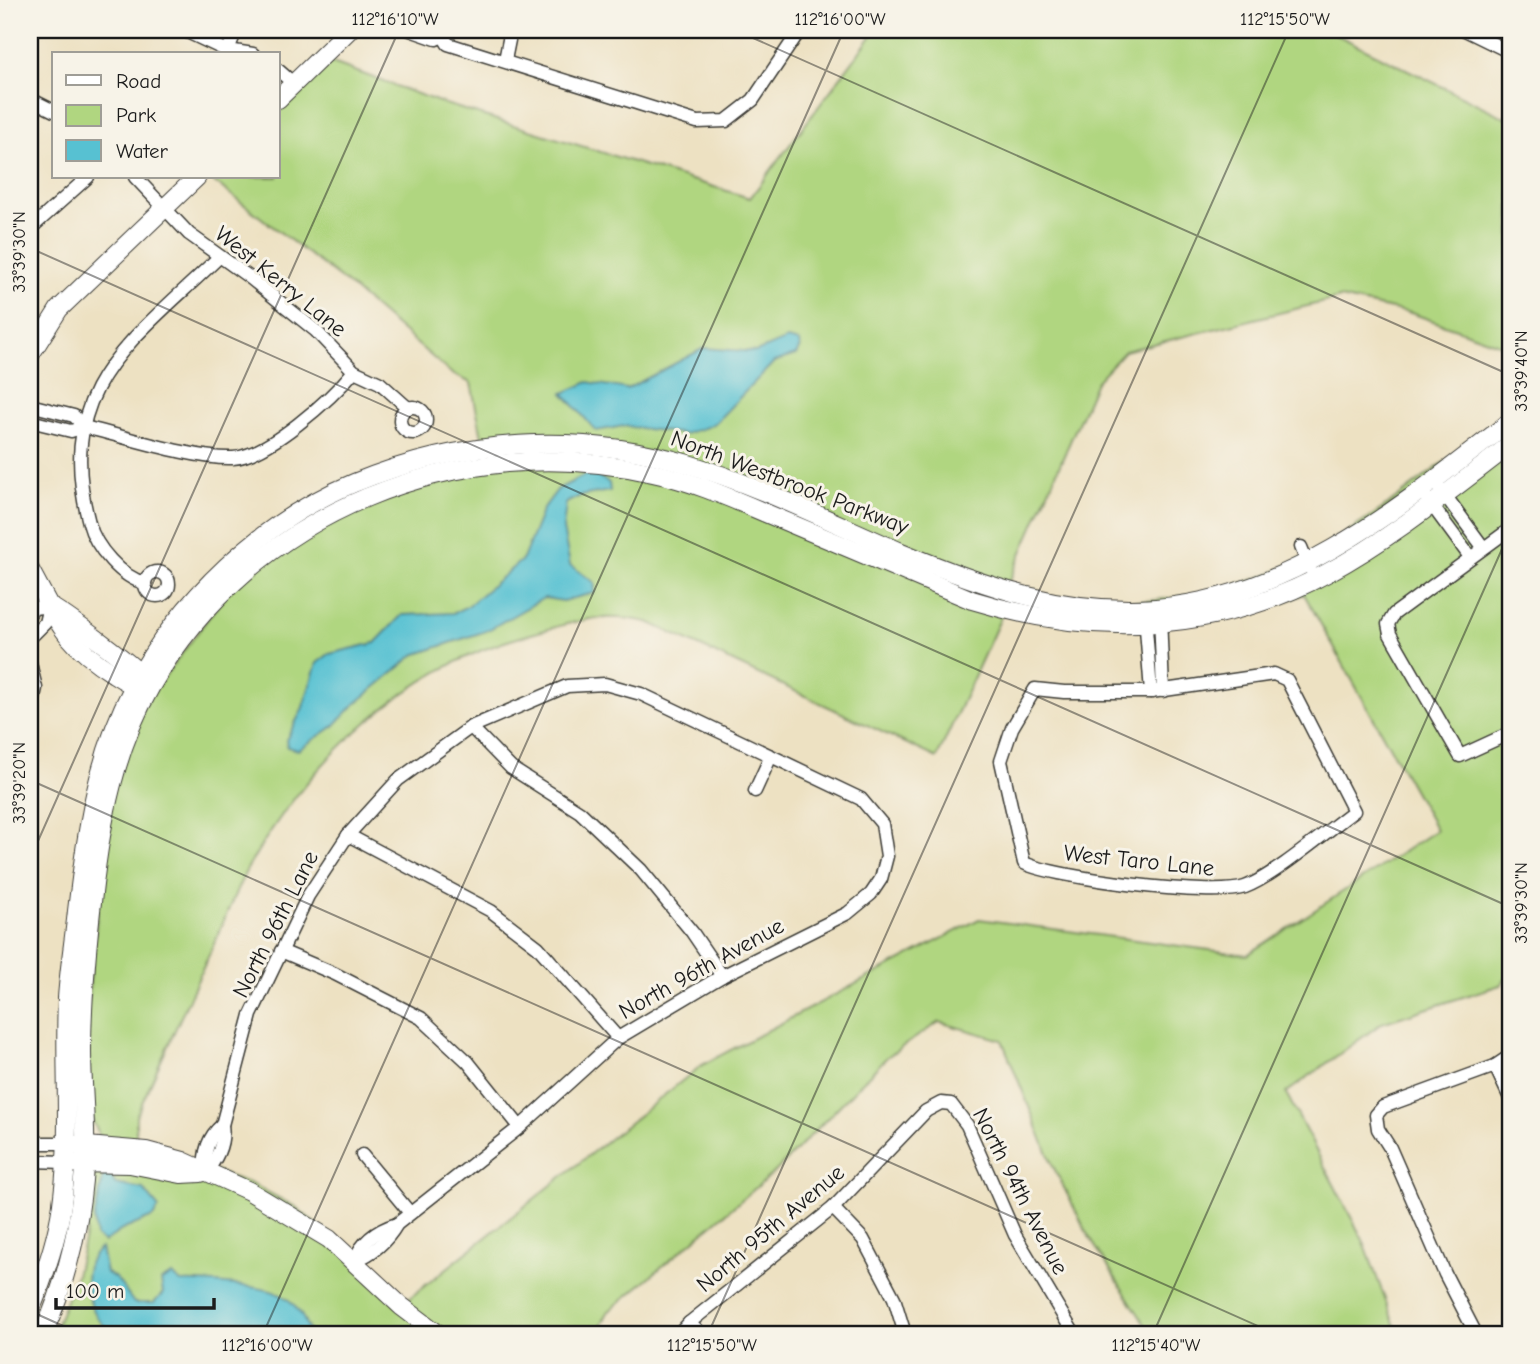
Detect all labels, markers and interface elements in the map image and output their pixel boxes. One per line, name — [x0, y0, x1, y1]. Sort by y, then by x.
text: 112°16'10"W — [351, 9, 439, 30]
text: 112°16'00"W — [794, 9, 886, 30]
text: 112°15'50"W — [1240, 9, 1330, 30]
legend — [52, 52, 280, 178]
text: Road — [116, 69, 161, 93]
text: Park — [116, 103, 156, 127]
text: Water — [116, 139, 169, 163]
text: 33°39'30"N — [9, 211, 30, 293]
street label: West Kerry Lane — [209, 220, 352, 343]
text: 33°39'40"N — [1511, 330, 1532, 412]
street label: North Westbrook Parkway — [667, 425, 913, 541]
text: 33°39'20"N — [9, 742, 30, 824]
street label: West Taro Lane — [1062, 839, 1216, 882]
street label: North 96th Lane — [227, 846, 324, 1002]
text: 33°39'30"N — [1511, 862, 1532, 944]
street label: North 96th Avenue — [614, 912, 788, 1025]
street label: North 94th Avenue — [967, 1104, 1074, 1279]
street label: North 95th Avenue — [691, 1159, 850, 1298]
scale bar — [56, 1266, 214, 1310]
text: 100 m — [66, 1279, 124, 1303]
text: 112°16'00"W — [221, 1335, 313, 1356]
text: 112°15'50"W — [667, 1335, 757, 1356]
text: 112°15'40"W — [1112, 1335, 1201, 1356]

